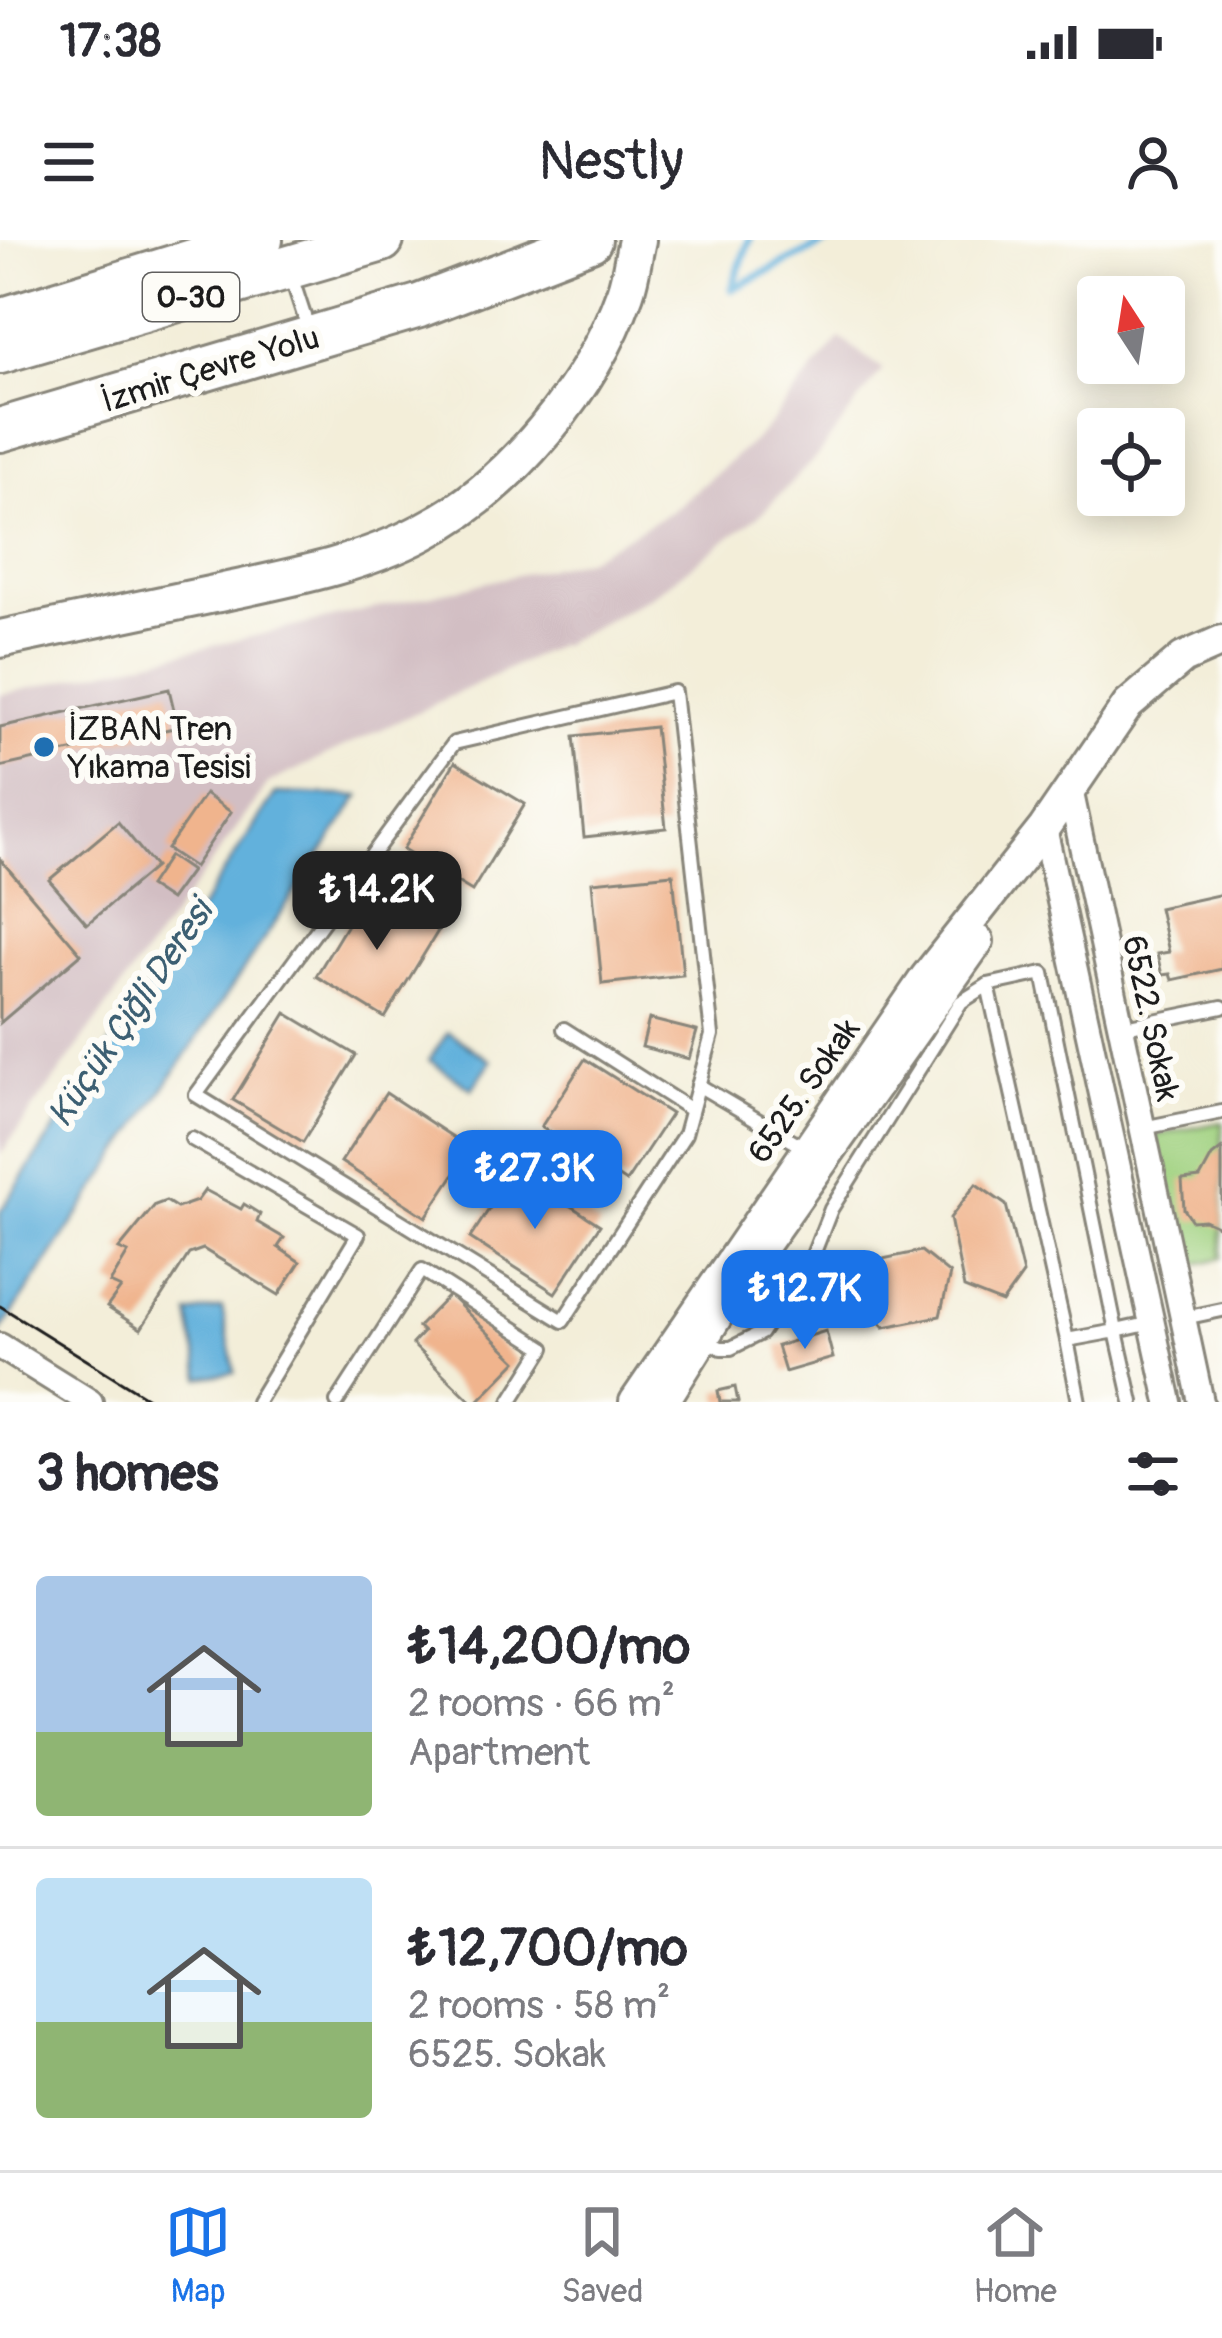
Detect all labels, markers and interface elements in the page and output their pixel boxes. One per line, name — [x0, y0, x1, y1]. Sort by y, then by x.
text: 17:38 — [60, 14, 161, 70]
text: Nestly — [539, 128, 683, 196]
icon: menu — [36, 129, 102, 195]
icon: person — [1120, 129, 1186, 195]
road number: O-30 — [143, 273, 239, 321]
north arrow — [1077, 276, 1185, 384]
map controls — [1077, 276, 1185, 516]
street label: İzmir Çevre Yolu — [97, 317, 324, 422]
button: locate — [1077, 408, 1185, 516]
place label: İZBAN Tren Yıkama Tesisi — [67, 709, 251, 788]
marker: İZBAN Tren Yıkama Tesisi — [31, 734, 57, 760]
pin: ₺14.2K — [279, 851, 475, 953]
text: ₺14.2K — [319, 865, 435, 914]
water label: Küçük Çiğli Deresi — [38, 887, 226, 1136]
street label: 6522. Sokak — [1113, 932, 1188, 1105]
street label: 6525. Sokak — [739, 1010, 869, 1171]
pin: ₺27.3K — [437, 1130, 633, 1232]
text: ₺27.3K — [475, 1144, 595, 1193]
pin: ₺12.7K — [707, 1250, 903, 1352]
text: ₺12.7K — [748, 1264, 862, 1313]
icon: filters — [1120, 1441, 1186, 1507]
text: 3 homes — [36, 1442, 219, 1506]
text: ₺14,200/mo — [408, 1615, 690, 1679]
icon: home — [132, 1624, 276, 1768]
text: 2 rooms · 66 m² — [408, 1679, 675, 1728]
text: Apartment — [408, 1728, 590, 1777]
text: ₺12,700/mo — [408, 1917, 688, 1981]
icon: home — [132, 1926, 276, 2070]
text: 2 rooms · 58 m² — [408, 1981, 670, 2030]
text: 6525. Sokak — [408, 2030, 606, 2079]
tab: Map — [165, 2199, 231, 2312]
tab: Saved — [561, 2199, 643, 2312]
tab: Home — [974, 2199, 1057, 2312]

